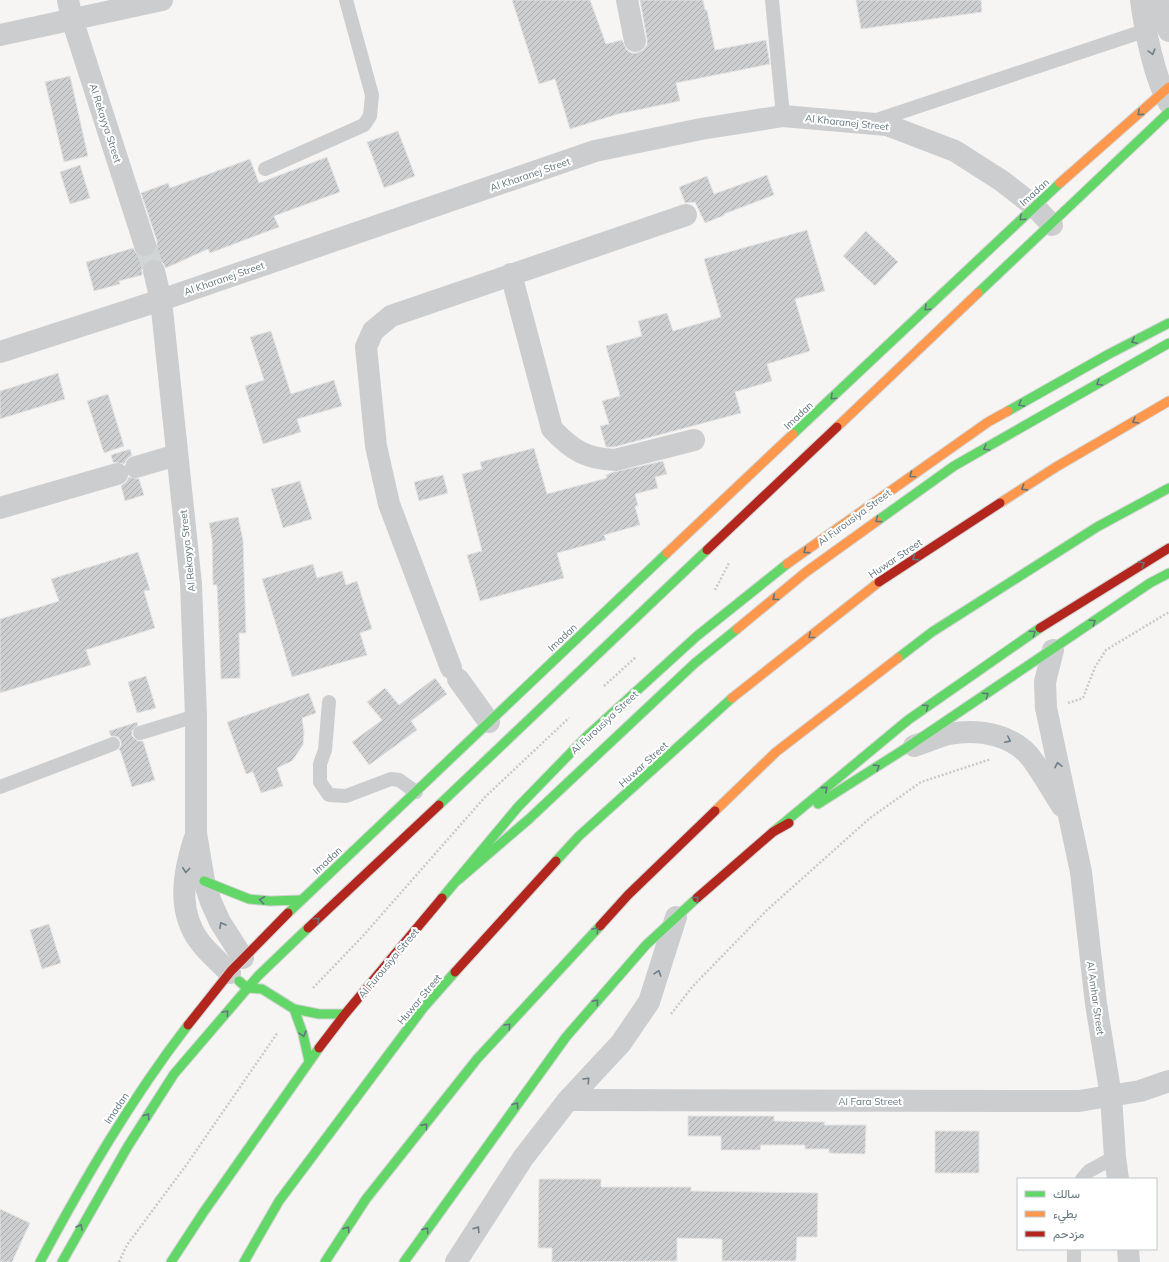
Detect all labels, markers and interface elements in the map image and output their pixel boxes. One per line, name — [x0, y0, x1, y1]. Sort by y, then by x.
one-way arrow — [1147, 48, 1156, 55]
street label: Al Rekayya Street — [87, 82, 125, 165]
one-way arrow — [1137, 109, 1145, 116]
street label: Al Kharanej Street — [804, 112, 890, 133]
street label: Al Kharanej Street — [488, 154, 572, 194]
street label: Imadan — [1017, 176, 1052, 209]
one-way arrow — [1019, 213, 1027, 221]
street label: Al Kharanej Street — [182, 258, 266, 298]
one-way arrow — [924, 303, 932, 310]
one-way arrow — [1131, 336, 1139, 344]
one-way arrow — [1096, 378, 1103, 385]
one-way arrow — [830, 392, 838, 400]
street label: Imadan — [781, 399, 816, 432]
one-way arrow — [1018, 399, 1025, 406]
one-way arrow — [1132, 416, 1139, 423]
one-way arrow — [983, 443, 990, 450]
one-way arrow — [909, 470, 916, 478]
one-way arrow — [1021, 483, 1028, 491]
street label: Al Furousiya Street — [815, 486, 894, 548]
street label: Al Rekayya Street — [177, 509, 198, 593]
one-way arrow — [876, 516, 883, 523]
street label: Huwar Street — [866, 535, 925, 581]
one-way arrow — [804, 546, 811, 553]
one-way arrow — [912, 553, 919, 560]
one-way arrow — [1138, 561, 1145, 569]
one-way arrow — [772, 594, 779, 601]
one-way arrow — [1089, 620, 1096, 627]
street label: Imadan — [545, 621, 580, 654]
one-way arrow — [808, 631, 815, 638]
one-way arrow — [1028, 631, 1035, 638]
street label: Al Furousiya Street — [568, 687, 641, 757]
one-way arrow — [981, 693, 988, 700]
one-way arrow — [921, 705, 928, 712]
one-way arrow — [1004, 736, 1011, 743]
street label: Huwar Street — [616, 738, 671, 790]
one-way arrow — [1055, 762, 1063, 768]
one-way arrow — [873, 764, 880, 771]
one-way arrow — [820, 787, 827, 794]
street label: Imadan — [310, 844, 345, 877]
one-way arrow — [182, 867, 191, 873]
one-way arrow — [259, 896, 265, 905]
one-way arrow — [691, 897, 698, 904]
one-way arrow — [312, 917, 320, 925]
one-way arrow — [220, 922, 227, 929]
street label: Al Furousiya Street — [355, 925, 422, 1001]
one-way arrow — [591, 927, 599, 935]
street label: Al Amhar Street — [1084, 960, 1107, 1036]
one-way arrow — [653, 970, 662, 977]
street label: Huwar Street — [395, 971, 445, 1027]
one-way arrow — [591, 1000, 598, 1007]
one-way arrow — [222, 1010, 229, 1018]
one-way arrow — [503, 1023, 511, 1031]
one-way arrow — [298, 1031, 307, 1038]
one-way arrow — [582, 1077, 589, 1084]
street label: Imadan — [101, 1090, 132, 1127]
street label: Al Fara Street — [838, 1095, 902, 1108]
one-way arrow — [511, 1102, 519, 1109]
one-way arrow — [143, 1113, 150, 1120]
one-way arrow — [420, 1123, 427, 1130]
legend — [1017, 1178, 1157, 1250]
text: سالك — [1053, 1186, 1080, 1201]
text: بطيء — [1053, 1206, 1077, 1224]
one-way arrow — [76, 1224, 83, 1231]
one-way arrow — [342, 1226, 349, 1233]
one-way arrow — [472, 1226, 480, 1233]
text: مزدحم — [1053, 1226, 1084, 1242]
one-way arrow — [421, 1227, 428, 1234]

